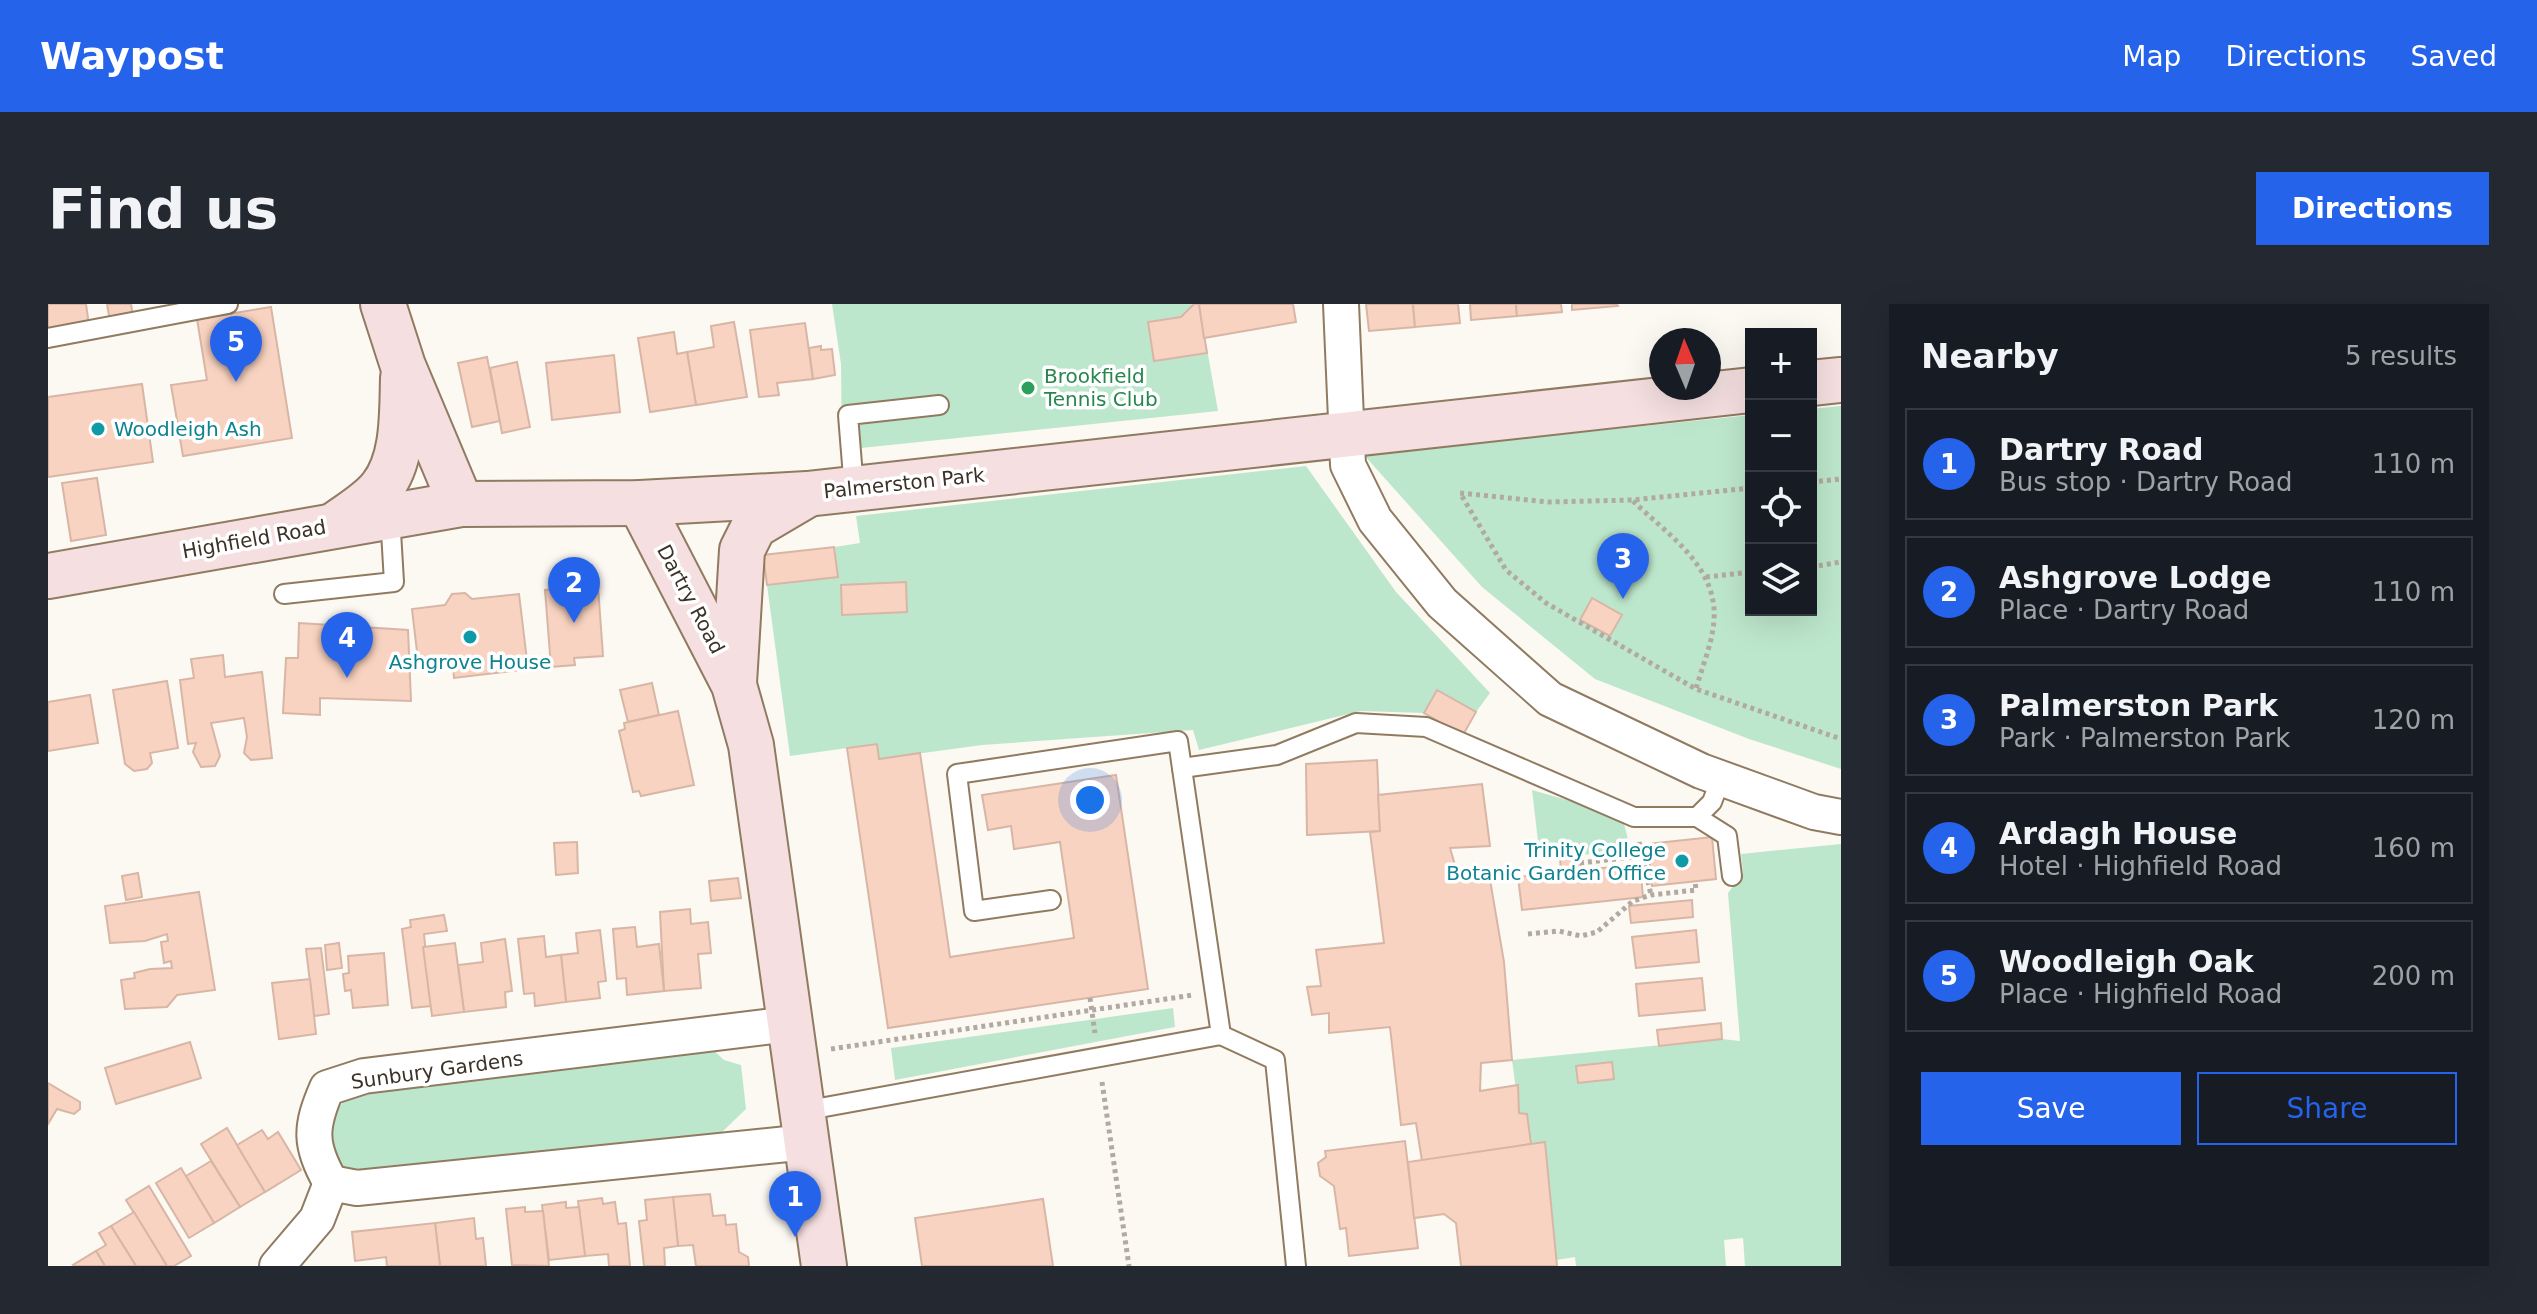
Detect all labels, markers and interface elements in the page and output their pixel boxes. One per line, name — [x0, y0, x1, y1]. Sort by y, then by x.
text: Waypost — [40, 34, 224, 78]
text: Map — [2122, 40, 2181, 73]
text: Directions — [2225, 40, 2366, 73]
text: Saved — [2410, 40, 2497, 73]
button: Directions — [2256, 172, 2489, 245]
text: Find us — [48, 176, 278, 241]
pin: 5 — [210, 316, 262, 382]
north arrow — [1649, 328, 1721, 400]
map controls — [1745, 328, 1817, 616]
button: + — [1745, 328, 1817, 400]
text: Nearby — [1921, 336, 2059, 376]
text: 5 results — [2345, 341, 2457, 371]
place label: Brookfield Tennis Club — [1043, 364, 1158, 411]
marker: Brookfield Tennis Club — [1019, 379, 1037, 397]
button: − — [1745, 400, 1817, 472]
place label: Woodleigh Ash — [114, 417, 262, 441]
marker: Woodleigh Ash — [89, 420, 107, 438]
text: Dartry Road — [1999, 432, 2204, 467]
text: 1 — [1940, 449, 1958, 479]
text: 110 m — [2372, 449, 2455, 479]
street label: Palmerston Park — [822, 463, 986, 503]
text: Bus stop · Dartry Road — [1999, 467, 2293, 497]
button: locate — [1745, 472, 1817, 544]
street label: Highfield Road — [180, 515, 328, 563]
pin: 3 — [1597, 533, 1649, 599]
street label: Dartry Road — [652, 540, 730, 658]
button: layers — [1745, 544, 1817, 616]
pin: 2 — [548, 557, 600, 623]
text: Ashgrove Lodge — [1999, 560, 2272, 595]
text: 2 — [1940, 577, 1958, 607]
text: 110 m — [2372, 577, 2455, 607]
text: Place · Dartry Road — [1999, 595, 2249, 625]
pin: 4 — [321, 612, 373, 678]
marker: Ashgrove House — [461, 628, 479, 646]
place label: Ashgrove House — [389, 650, 551, 674]
text: Palmerston Park — [1999, 688, 2278, 723]
text: 3 — [1940, 705, 1958, 735]
text: 120 m — [2372, 705, 2455, 735]
text: Park · Palmerston Park — [1999, 723, 2290, 753]
your location — [1070, 780, 1110, 820]
text: Ardagh House — [1999, 816, 2237, 851]
text: 4 — [1940, 833, 1958, 863]
text: 160 m — [2372, 833, 2455, 863]
place label: Trinity College Botanic Garden Office — [1446, 838, 1666, 885]
text: Hotel · Highfield Road — [1999, 851, 2282, 881]
marker: Trinity College Botanic Garden Office — [1673, 852, 1691, 870]
text: Woodleigh Oak — [1999, 944, 2254, 979]
text: 5 — [1940, 961, 1958, 991]
text: 200 m — [2372, 961, 2455, 991]
text: Place · Highfield Road — [1999, 979, 2282, 1009]
street label: Sunbury Gardens — [349, 1046, 525, 1094]
button: Save — [1921, 1072, 2181, 1145]
button: Share — [2197, 1072, 2457, 1145]
pin: 1 — [769, 1171, 821, 1237]

